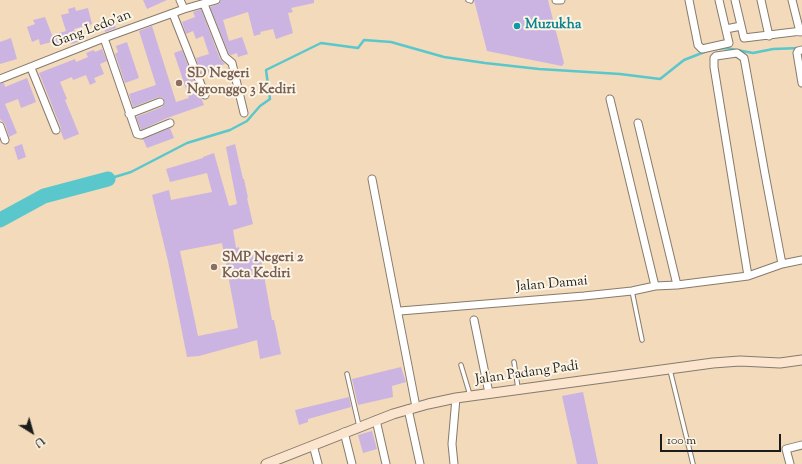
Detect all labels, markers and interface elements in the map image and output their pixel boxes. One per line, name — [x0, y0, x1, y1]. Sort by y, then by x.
street label: Gang Ledo'an — [50, 7, 134, 53]
place label: Muzukha — [525, 18, 581, 34]
marker: Muzukha — [512, 21, 522, 31]
place label: SD Negeri Ngronggo 3 Kediri — [187, 67, 296, 100]
marker: SD Negeri Ngronggo 3 Kediri — [174, 78, 184, 88]
place label: SMP Negeri 2 Kota Kediri — [222, 251, 303, 284]
marker: SMP Negeri 2 Kota Kediri — [209, 262, 219, 272]
street label: Jalan Damai — [516, 274, 588, 296]
street label: Jalan Padang Padi — [474, 358, 580, 390]
north arrow — [12, 412, 52, 452]
scale bar — [662, 426, 783, 452]
text: U — [31, 432, 48, 451]
text: 100 m — [667, 432, 696, 450]

